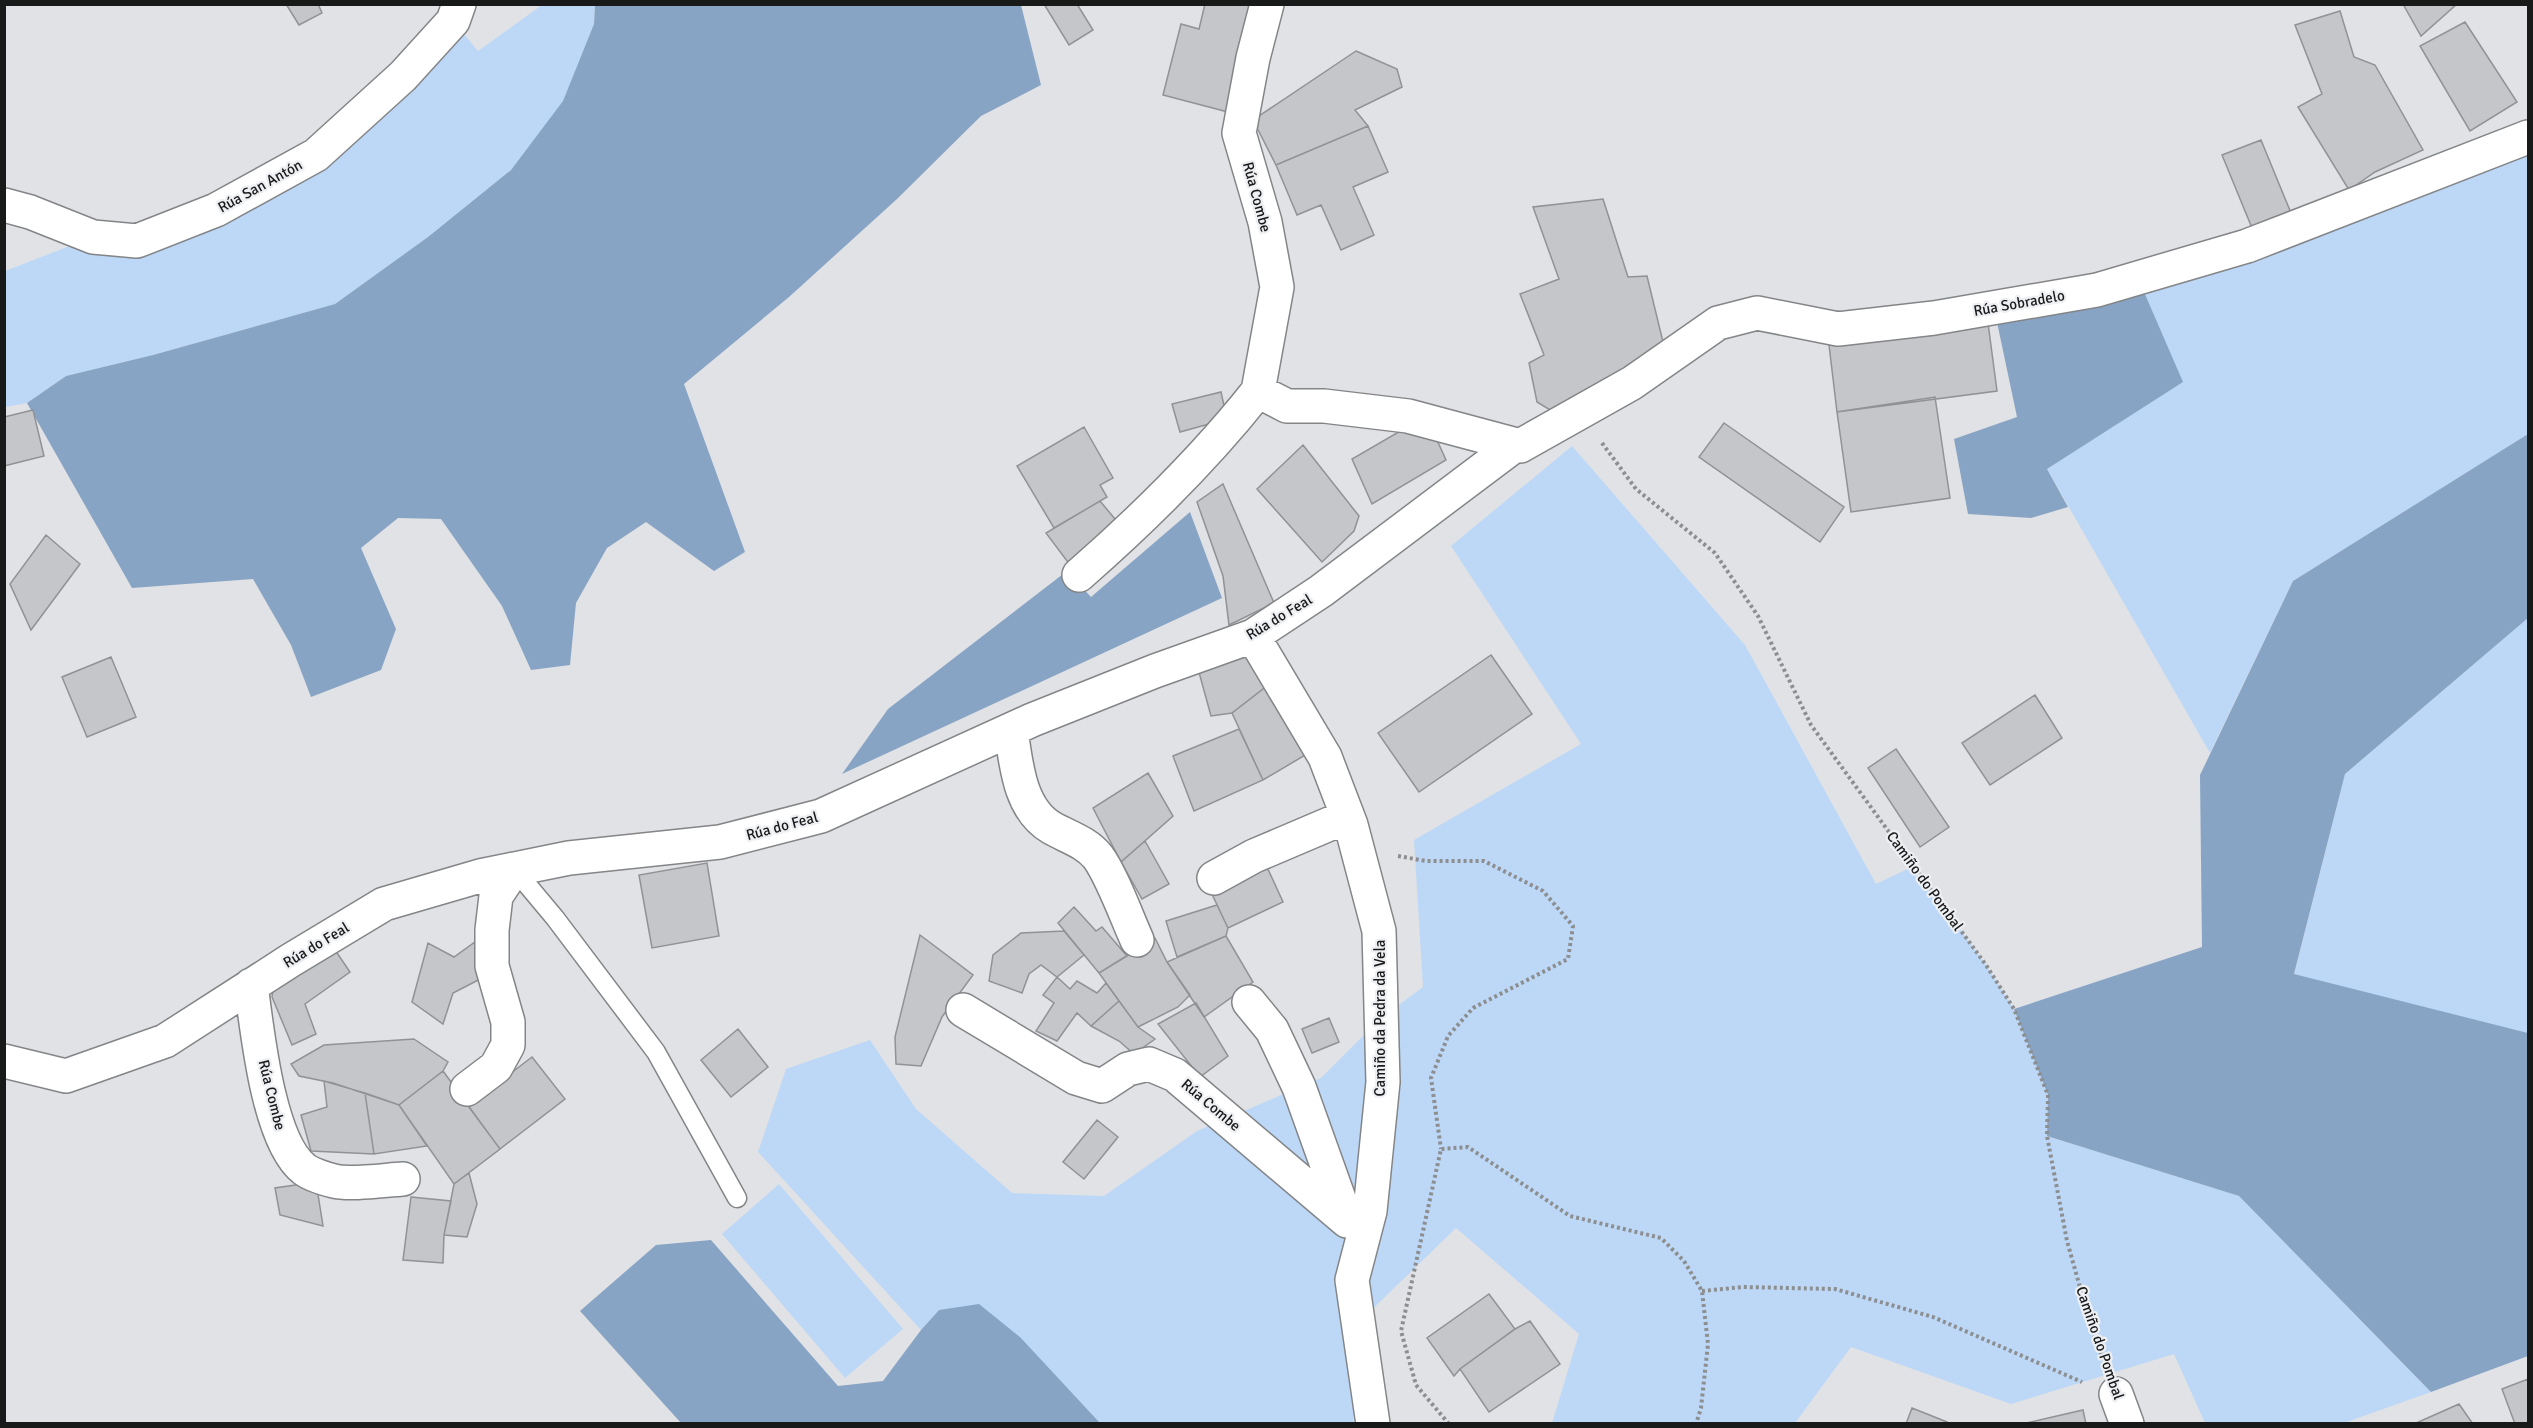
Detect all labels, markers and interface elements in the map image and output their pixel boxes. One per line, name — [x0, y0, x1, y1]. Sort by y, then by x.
street label: Rúa San Antón — [215, 155, 305, 217]
street label: Rúa Combe — [1239, 160, 1275, 234]
street label: Rúa Sobradelo — [1972, 286, 2066, 320]
street label: Rúa do Feal — [1243, 590, 1315, 644]
street label: Rúa do Feal — [744, 808, 820, 844]
street label: Camiño do Pombal — [1883, 828, 1967, 934]
street label: Rúa do Feal — [280, 918, 352, 972]
street label: Camiño da Pedra da Vela — [1371, 940, 1389, 1096]
street label: Rúa Combe — [255, 1058, 289, 1132]
street label: Rúa Combe — [1178, 1075, 1244, 1135]
street label: Camiño do Pombal — [2072, 1284, 2128, 1402]

